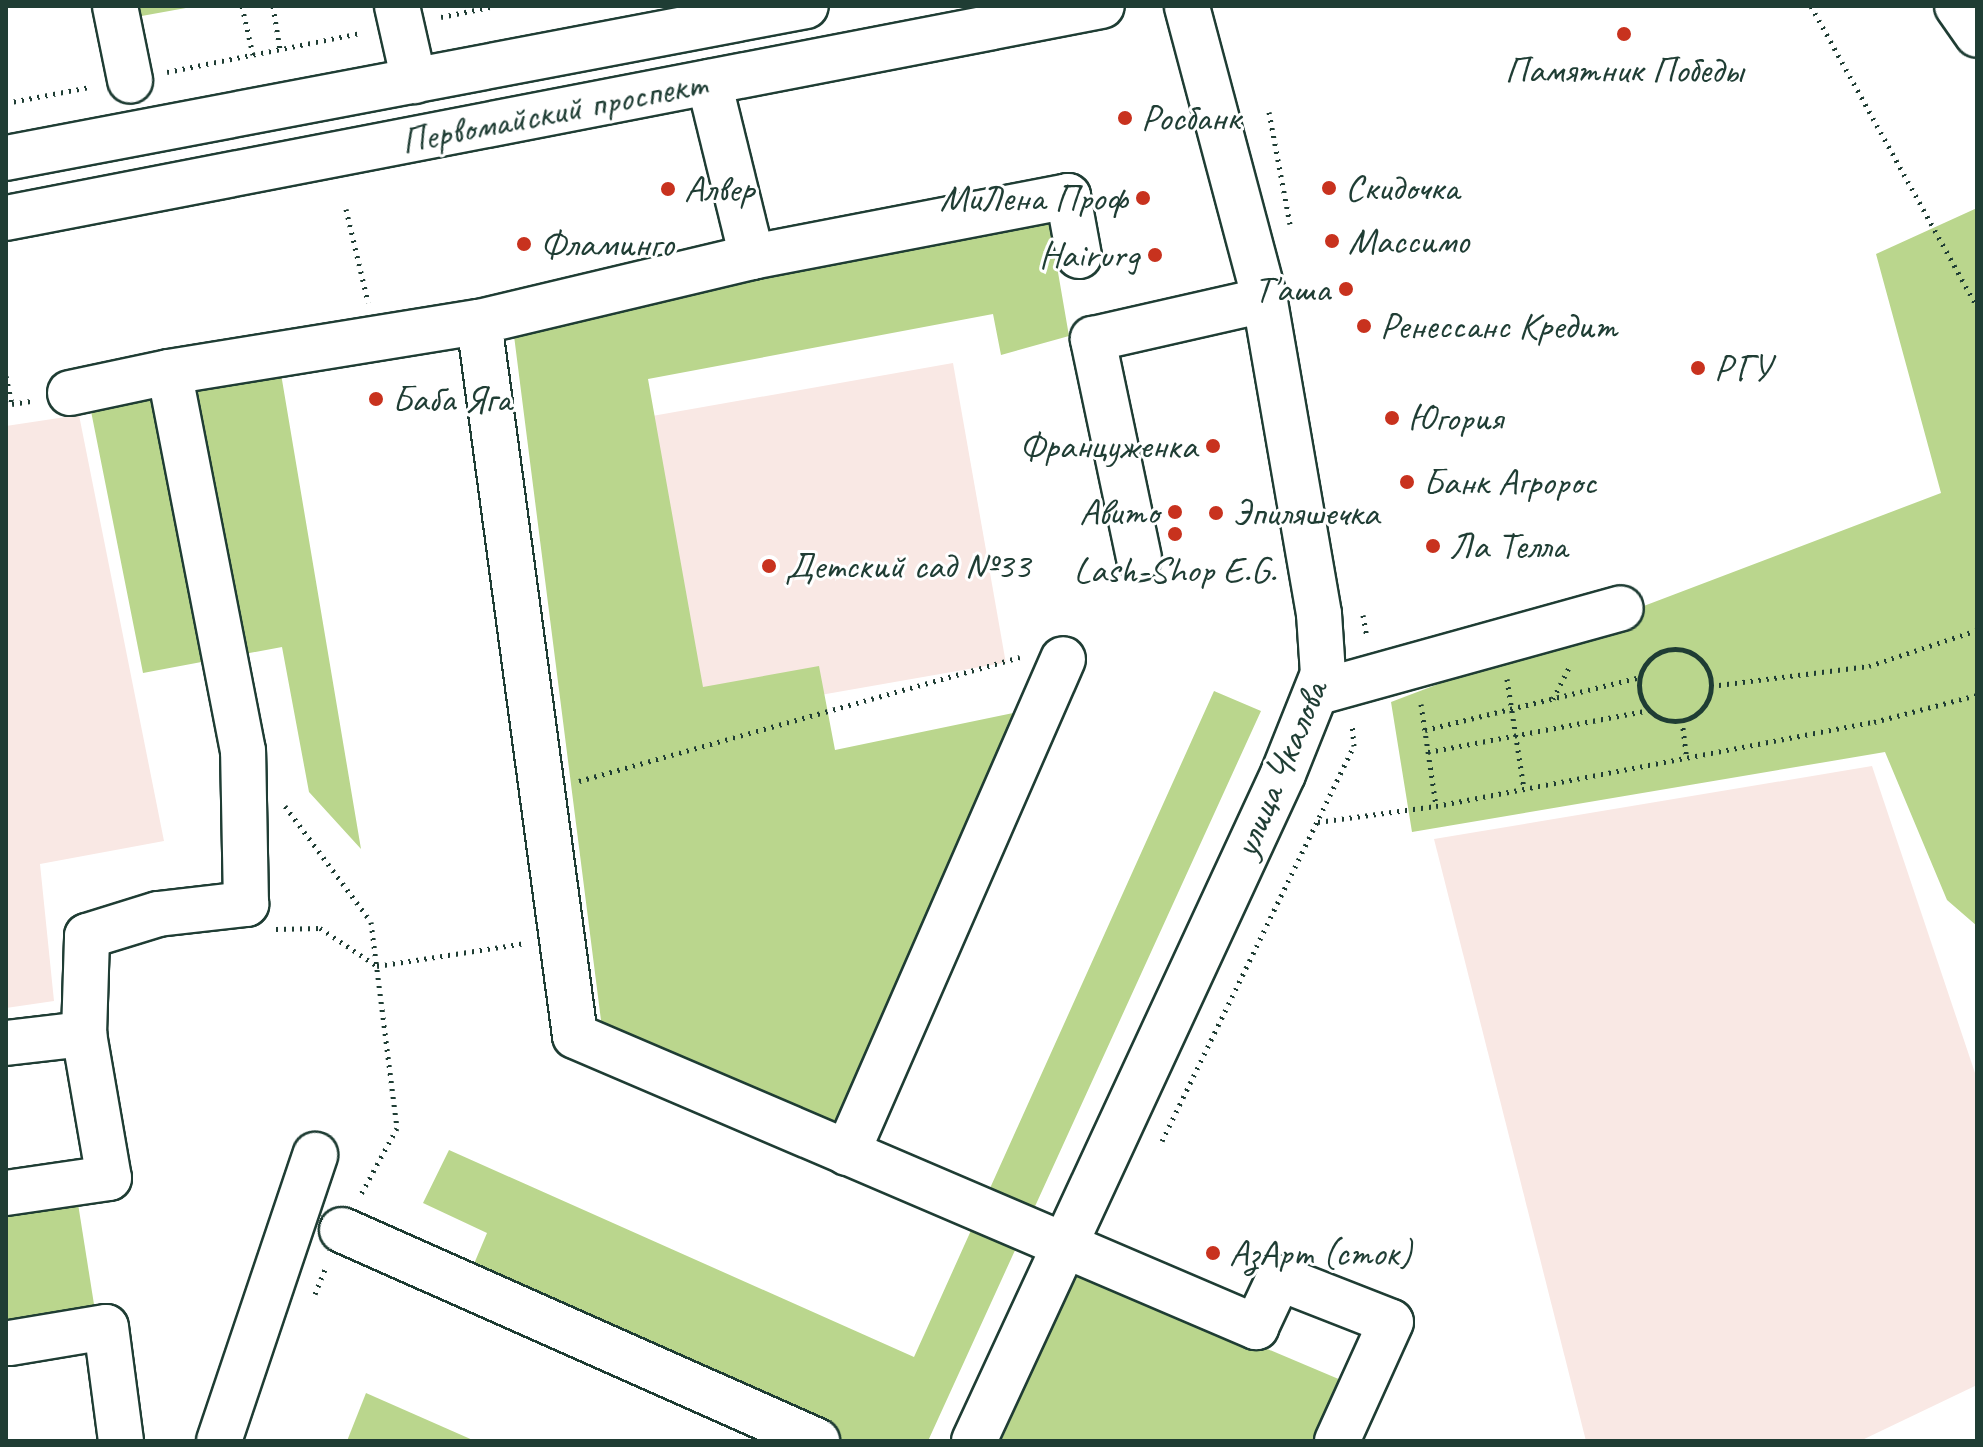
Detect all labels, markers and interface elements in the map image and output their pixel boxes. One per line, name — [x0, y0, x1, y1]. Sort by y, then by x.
marker: Памятник Победы — [1615, 25, 1633, 43]
place label: Памятник Победы — [1504, 47, 1744, 93]
street label: Первомайский проспект — [397, 60, 711, 164]
place label: Росбанк — [1141, 95, 1240, 141]
marker: Росбанк — [1116, 109, 1134, 127]
place label: Скидочка — [1345, 165, 1459, 211]
place label: Алвер — [684, 166, 754, 212]
place label: МиЛена Проф — [942, 175, 1127, 221]
marker: Скидочка — [1320, 179, 1338, 197]
marker: Алвер — [659, 180, 677, 198]
marker: МиЛена Проф — [1134, 189, 1152, 207]
place label: Массимо — [1348, 218, 1469, 264]
place label: Фламинго — [540, 221, 674, 267]
place label: Hairurg — [1039, 232, 1139, 278]
marker: Массимо — [1323, 232, 1341, 250]
marker: Фламинго — [515, 235, 533, 253]
marker: Hairurg — [1146, 246, 1164, 264]
place label: Т'аша — [1254, 266, 1330, 312]
marker: Т'аша — [1337, 280, 1355, 298]
place label: Ренессанс Кредит — [1380, 303, 1615, 349]
marker: Ренессанс Кредит — [1355, 317, 1373, 335]
place label: РГУ — [1714, 345, 1771, 391]
marker: РГУ — [1689, 359, 1707, 377]
place label: Баба Яга — [392, 376, 512, 422]
marker: Баба Яга — [367, 390, 385, 408]
place label: Югория — [1408, 395, 1503, 441]
marker: Югория — [1383, 409, 1401, 427]
place label: Француженка — [1019, 423, 1197, 469]
marker: Француженка — [1204, 437, 1222, 455]
place label: Банк Агророс — [1423, 459, 1596, 505]
marker: Банк Агророс — [1398, 473, 1416, 491]
place label: Авито — [1079, 489, 1159, 535]
place label: Эпиляшечка — [1232, 490, 1379, 536]
marker: Авито — [1166, 503, 1184, 521]
marker: Эпиляшечка — [1207, 504, 1225, 522]
place label: Ла Телла — [1449, 523, 1563, 569]
marker: Lash-Shop E.G. — [1166, 525, 1184, 543]
marker: Ла Телла — [1424, 537, 1442, 555]
place label: Детский сад №33 — [785, 543, 1030, 589]
place label: Lash-Shop E.G. — [1074, 547, 1276, 593]
marker: Детский сад №33 — [760, 557, 778, 575]
street label: улица Чкалова — [1223, 675, 1337, 863]
place label: АзАрт (сток) — [1229, 1230, 1411, 1276]
marker: АзАрт (сток) — [1204, 1244, 1222, 1262]

